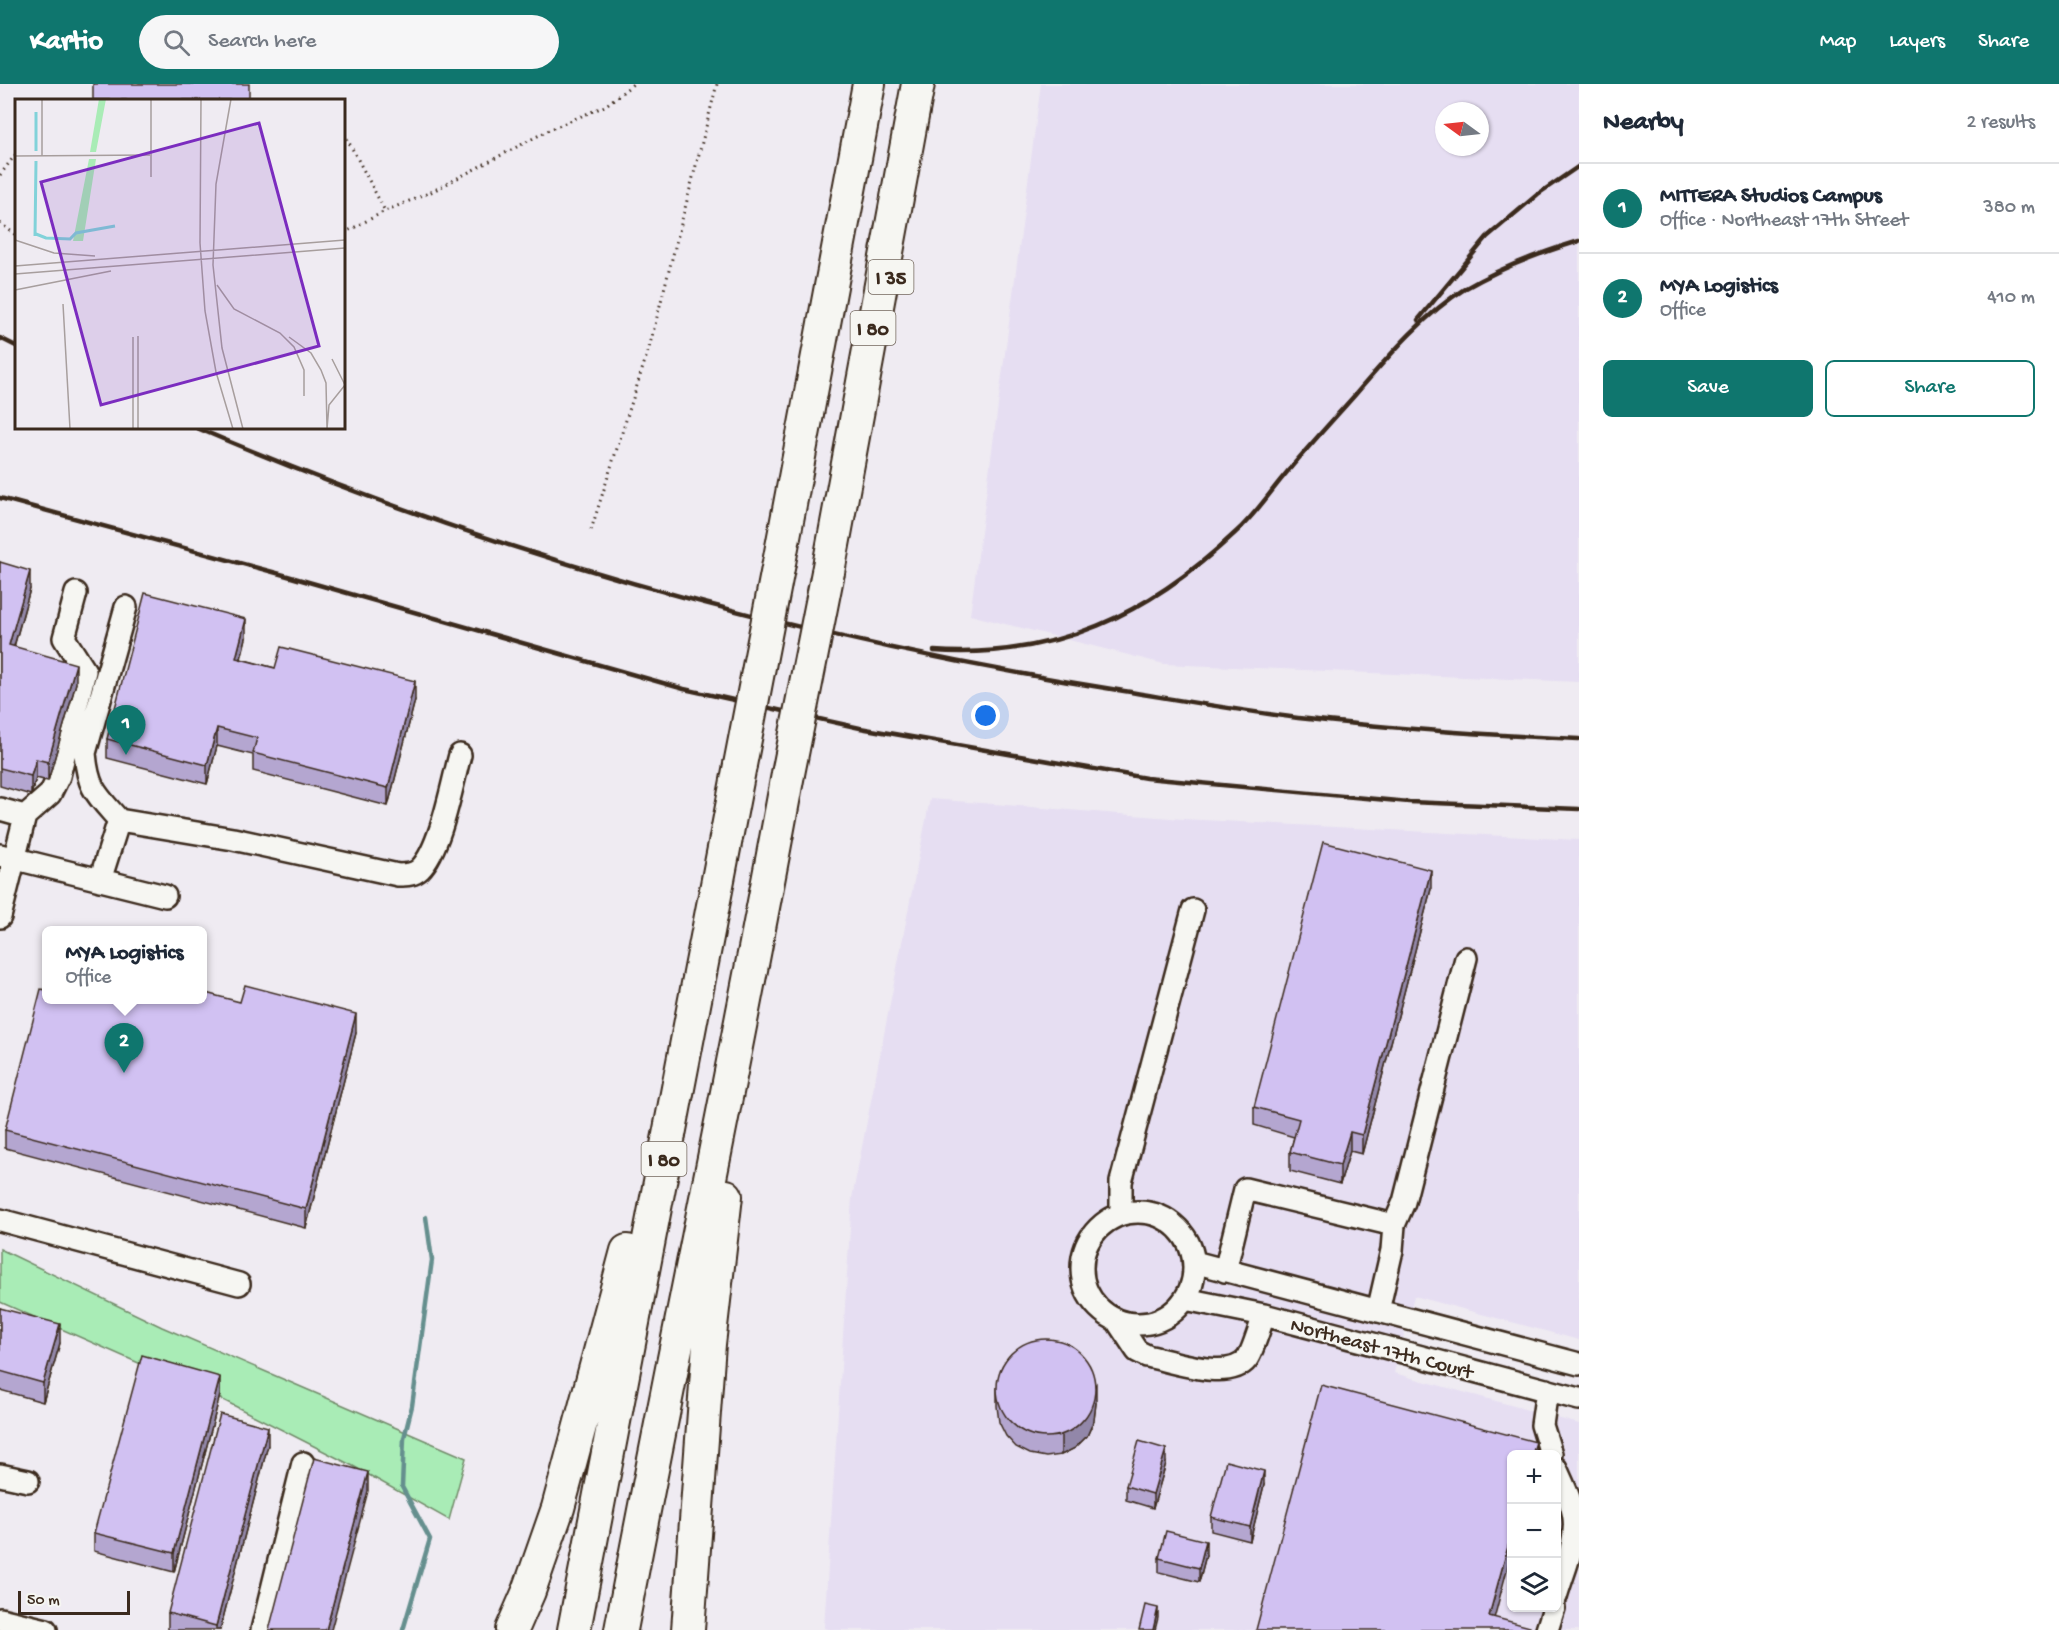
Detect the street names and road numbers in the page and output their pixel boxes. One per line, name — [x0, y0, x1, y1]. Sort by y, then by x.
road number: I 35 — [868, 260, 914, 294]
road number: I 80 — [850, 311, 896, 345]
road number: I 80 — [642, 1142, 686, 1176]
street label: Northeast 17th Court — [1287, 1314, 1477, 1387]

